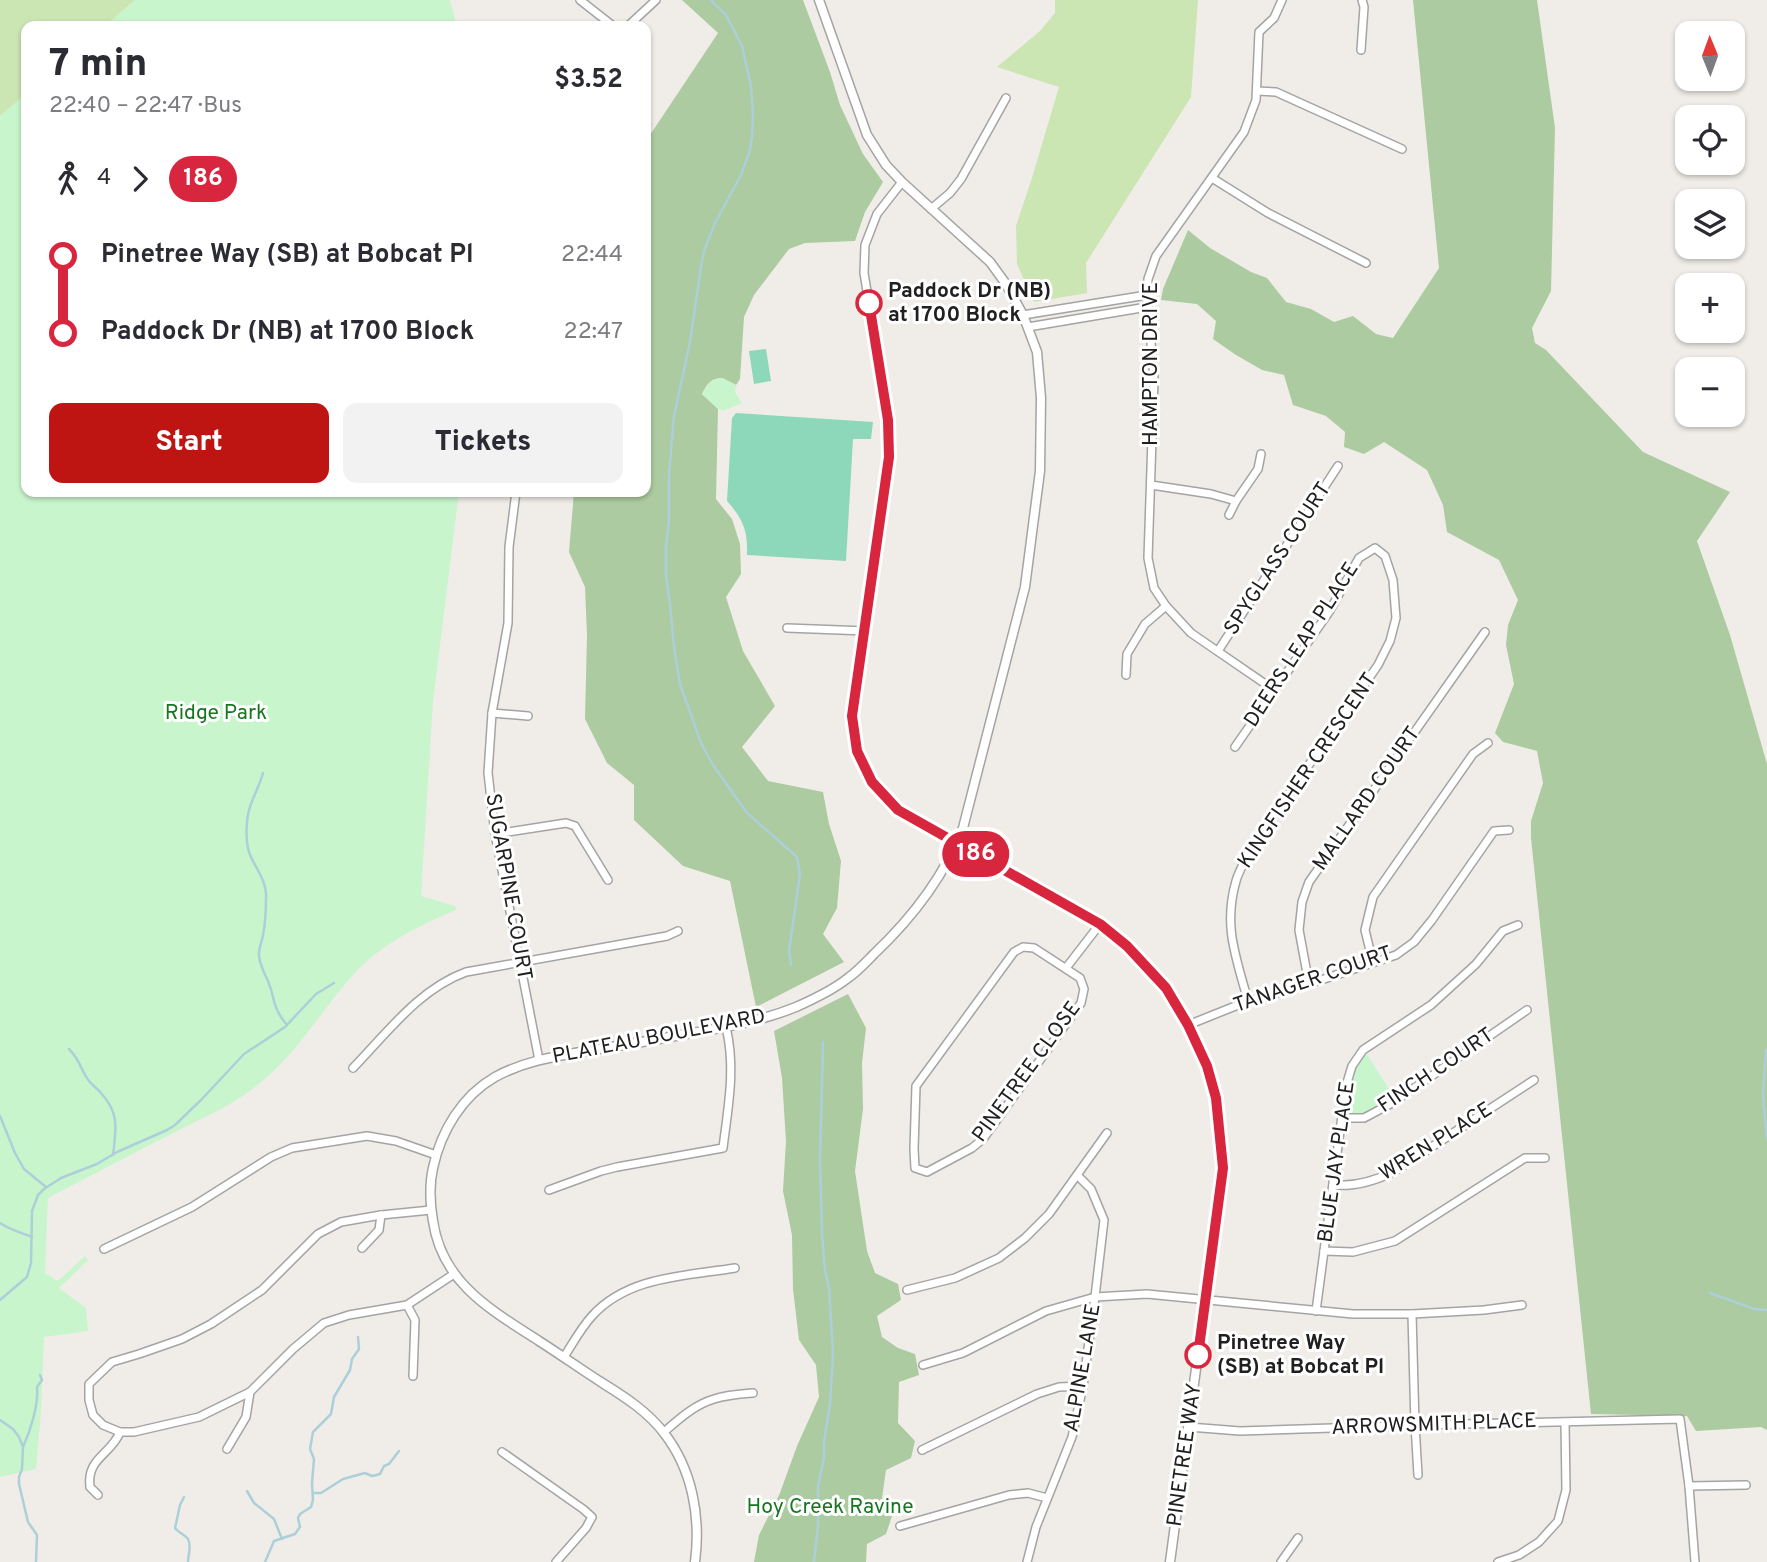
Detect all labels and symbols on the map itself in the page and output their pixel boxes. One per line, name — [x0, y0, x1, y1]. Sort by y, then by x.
north arrow — [1675, 21, 1745, 91]
place label: Paddock Dr (NB) at 1700 Block — [888, 278, 1051, 329]
street label: HAMPTON DRIVE — [1138, 282, 1165, 446]
marker: Paddock Dr (NB) at 1700 Block — [856, 290, 882, 316]
street label: SPYGLASS COURT — [1218, 477, 1338, 641]
street label: DEERS LEAP PLACE — [1239, 557, 1365, 733]
street label: KINGFISHER CRESCENT — [1232, 668, 1384, 874]
park label: Ridge Park — [165, 700, 267, 727]
street label: MALLARD COURT — [1307, 722, 1427, 876]
street label: SUGARPINE COURT — [478, 792, 538, 982]
line badge: 186 — [936, 831, 1016, 877]
street label: TANAGER COURT — [1230, 940, 1396, 1020]
street label: PINETREE CLOSE — [967, 996, 1087, 1148]
street label: PLATEAU BOULEVARD — [550, 1003, 768, 1071]
street label: FINCH COURT — [1373, 1022, 1499, 1120]
street label: BLUE JAY PLACE — [1312, 1080, 1362, 1244]
street label: WREN PLACE — [1374, 1097, 1498, 1187]
street label: ALPINE LANE — [1058, 1301, 1108, 1435]
place label: Pinetree Way (SB) at Bobcat Pl — [1217, 1330, 1384, 1381]
marker: Pinetree Way (SB) at Bobcat Pl — [1185, 1342, 1211, 1368]
street label: PINETREE WAY — [1162, 1382, 1208, 1528]
street label: ARROWSMITH PLACE — [1331, 1408, 1537, 1442]
park label: Hoy Creek Ravine — [747, 1494, 913, 1521]

